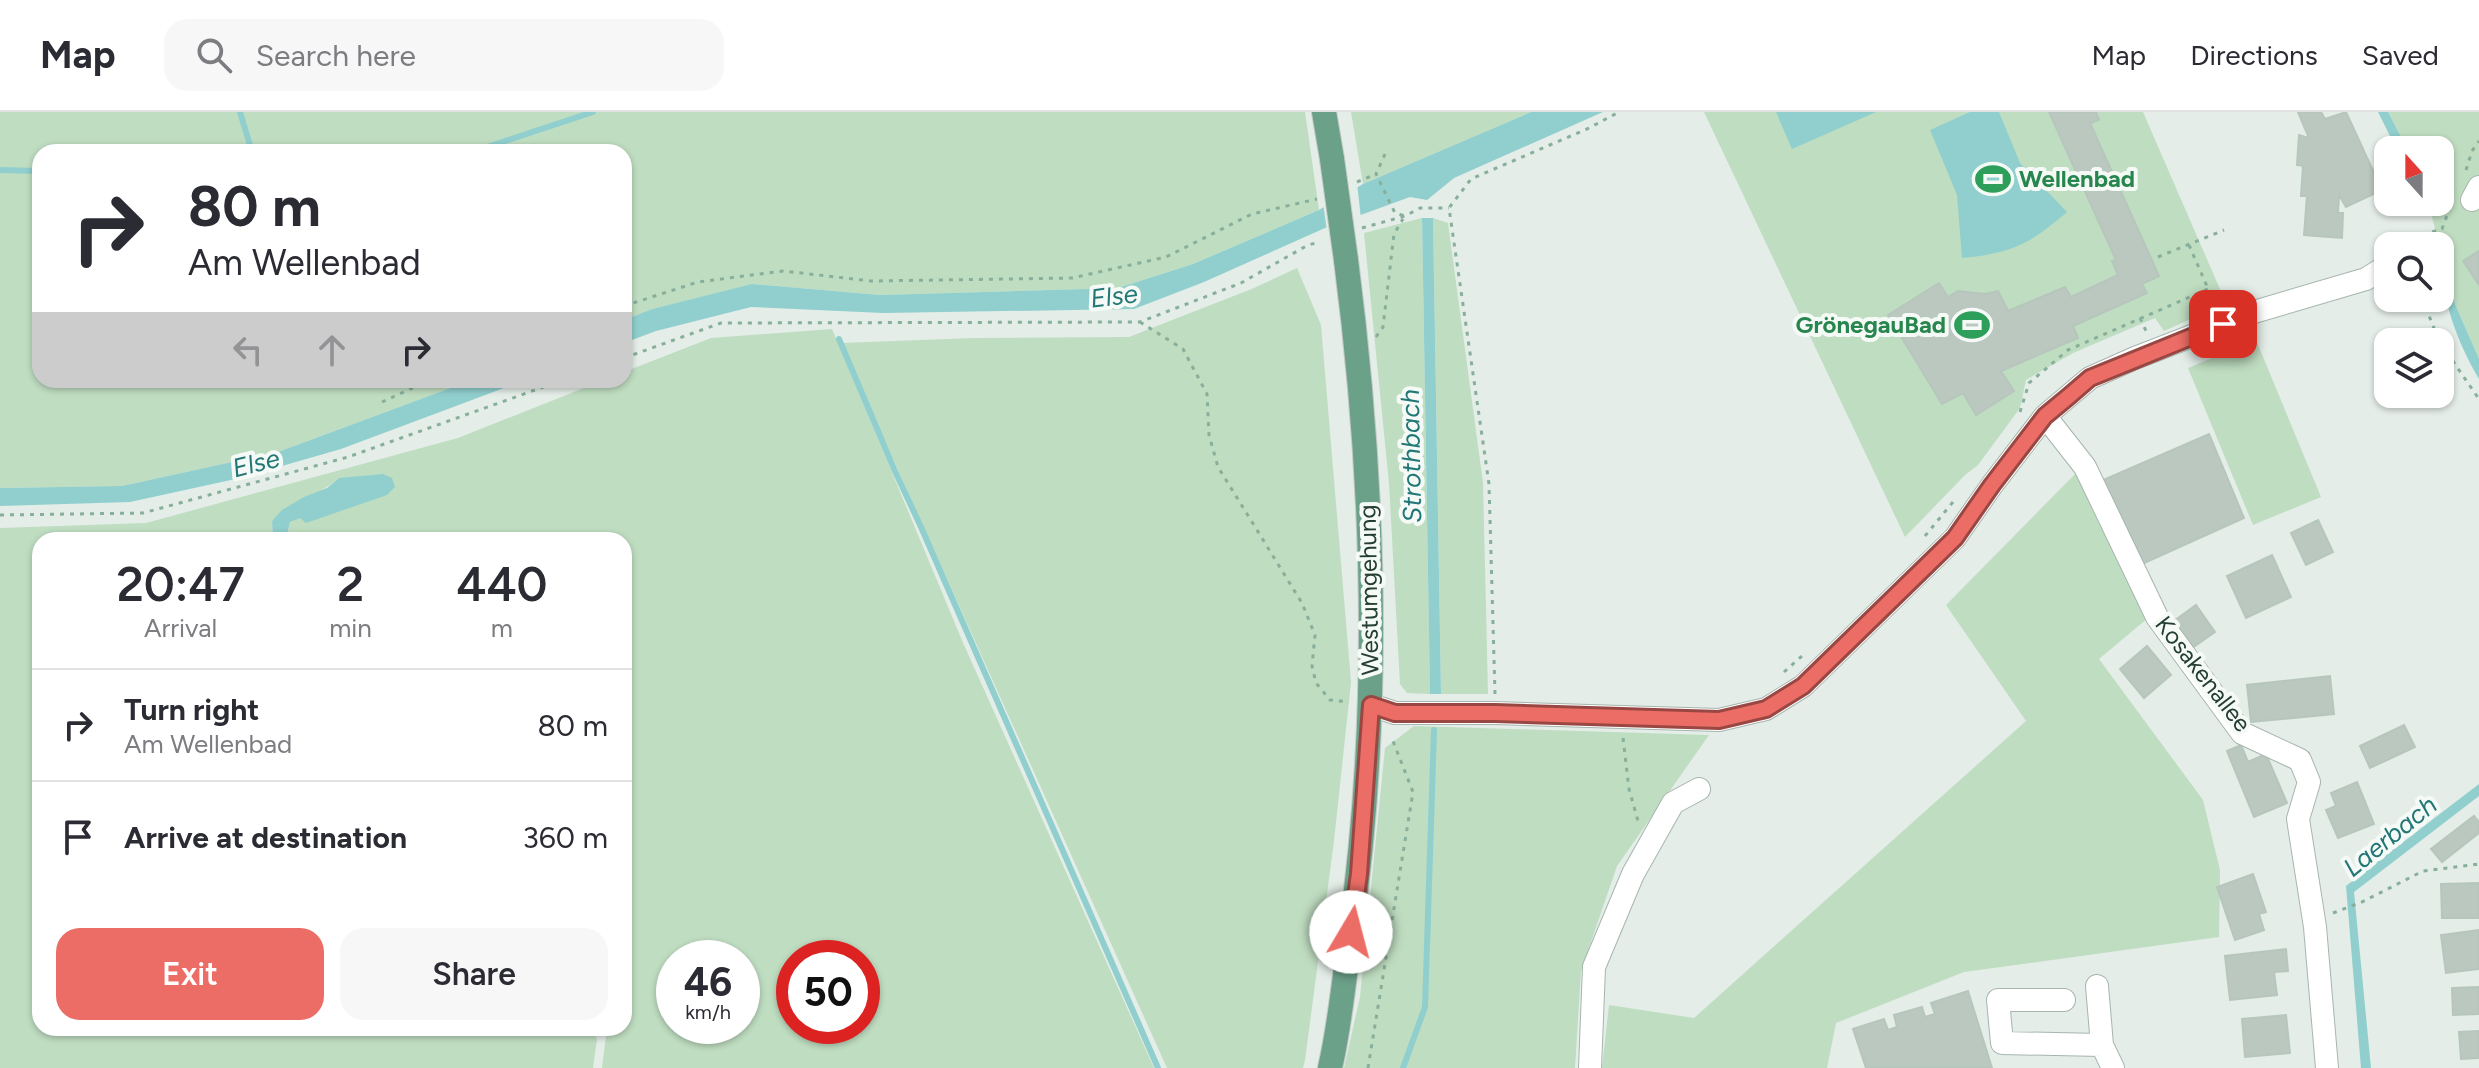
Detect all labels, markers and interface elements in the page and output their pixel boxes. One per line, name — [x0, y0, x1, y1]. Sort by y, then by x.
search box — [164, 19, 724, 91]
text: Map — [40, 32, 116, 78]
icon: search — [192, 33, 236, 77]
text: Search here — [256, 37, 416, 74]
text: Map — [2092, 38, 2146, 72]
text: Directions — [2190, 38, 2318, 72]
text: Saved — [2362, 38, 2439, 72]
north arrow — [2374, 136, 2454, 216]
map controls — [2374, 136, 2454, 408]
sports icon: Wellenbad — [1974, 160, 2012, 198]
place label: Wellenbad — [2019, 164, 2135, 193]
text: 80 m — [188, 173, 321, 240]
icon: right — [56, 176, 160, 280]
button: search — [2374, 232, 2454, 312]
text: Am Wellenbad — [188, 241, 421, 284]
water label: Else — [1088, 277, 1140, 315]
pin — [2189, 290, 2257, 358]
icon: arrive — [2201, 302, 2245, 346]
sports icon: GrönegauBad — [1953, 306, 1991, 344]
place label: GrönegauBad — [1796, 310, 1946, 339]
icon: left — [226, 328, 270, 372]
icon: ahead — [310, 328, 354, 372]
icon: right — [394, 328, 438, 372]
button: layers — [2374, 328, 2454, 408]
water label: Strothbach — [1394, 389, 1428, 523]
water label: Else — [229, 442, 283, 484]
street label: Westumgehung — [1353, 504, 1384, 676]
text: 20:47 — [116, 555, 245, 613]
text: 2 — [337, 555, 364, 613]
text: 440 — [456, 555, 548, 613]
street label: Kosakenallee — [2149, 610, 2258, 737]
text: Arrival — [144, 612, 217, 644]
text: min — [329, 612, 372, 644]
text: m — [491, 612, 513, 644]
text: Turn right — [124, 691, 259, 728]
icon: right — [56, 703, 100, 747]
text: 80 m — [537, 707, 608, 744]
text: Am Wellenbad — [124, 728, 292, 760]
water label: Laerbach — [2337, 789, 2443, 883]
icon: arrive — [56, 815, 100, 859]
text: Arrive at destination — [124, 819, 407, 856]
text: 360 m — [523, 819, 608, 856]
position arrow — [1309, 890, 1393, 974]
button: Exit — [56, 928, 324, 1020]
button: Share — [340, 928, 608, 1020]
speed limit sign: 50 — [776, 940, 880, 1044]
text: 46 — [684, 958, 732, 1006]
text: km/h — [685, 1000, 731, 1024]

